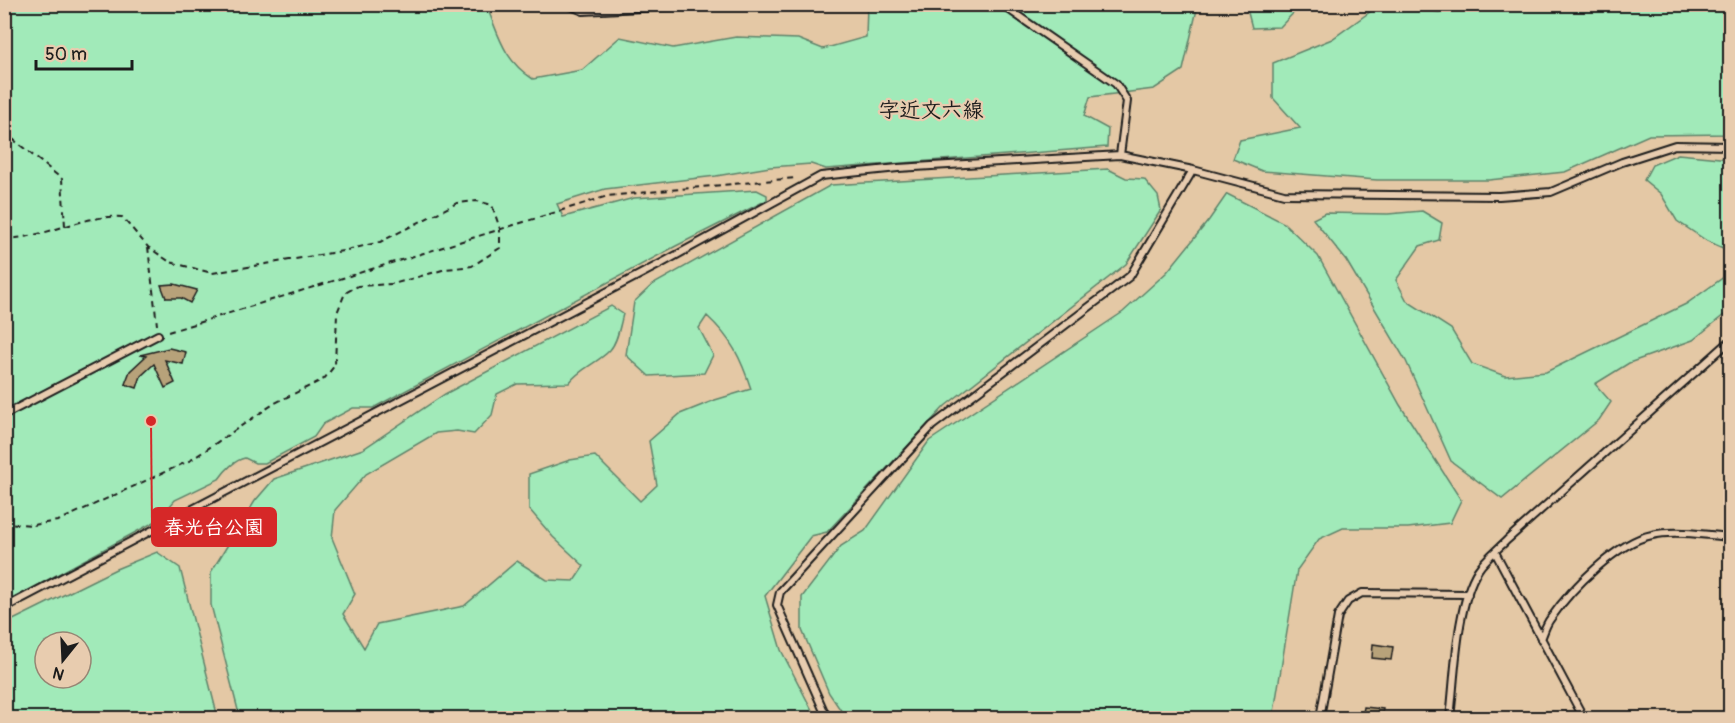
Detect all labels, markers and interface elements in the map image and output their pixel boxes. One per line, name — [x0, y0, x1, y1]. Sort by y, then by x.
scale bar — [36, 33, 132, 71]
text: 50 m — [45, 43, 87, 66]
district label: 字近文六線 — [879, 97, 984, 124]
callout: 春光台公園 — [152, 508, 276, 546]
text: 春光台公園 — [164, 515, 264, 540]
north arrow — [33, 630, 93, 690]
text: N — [50, 662, 67, 684]

